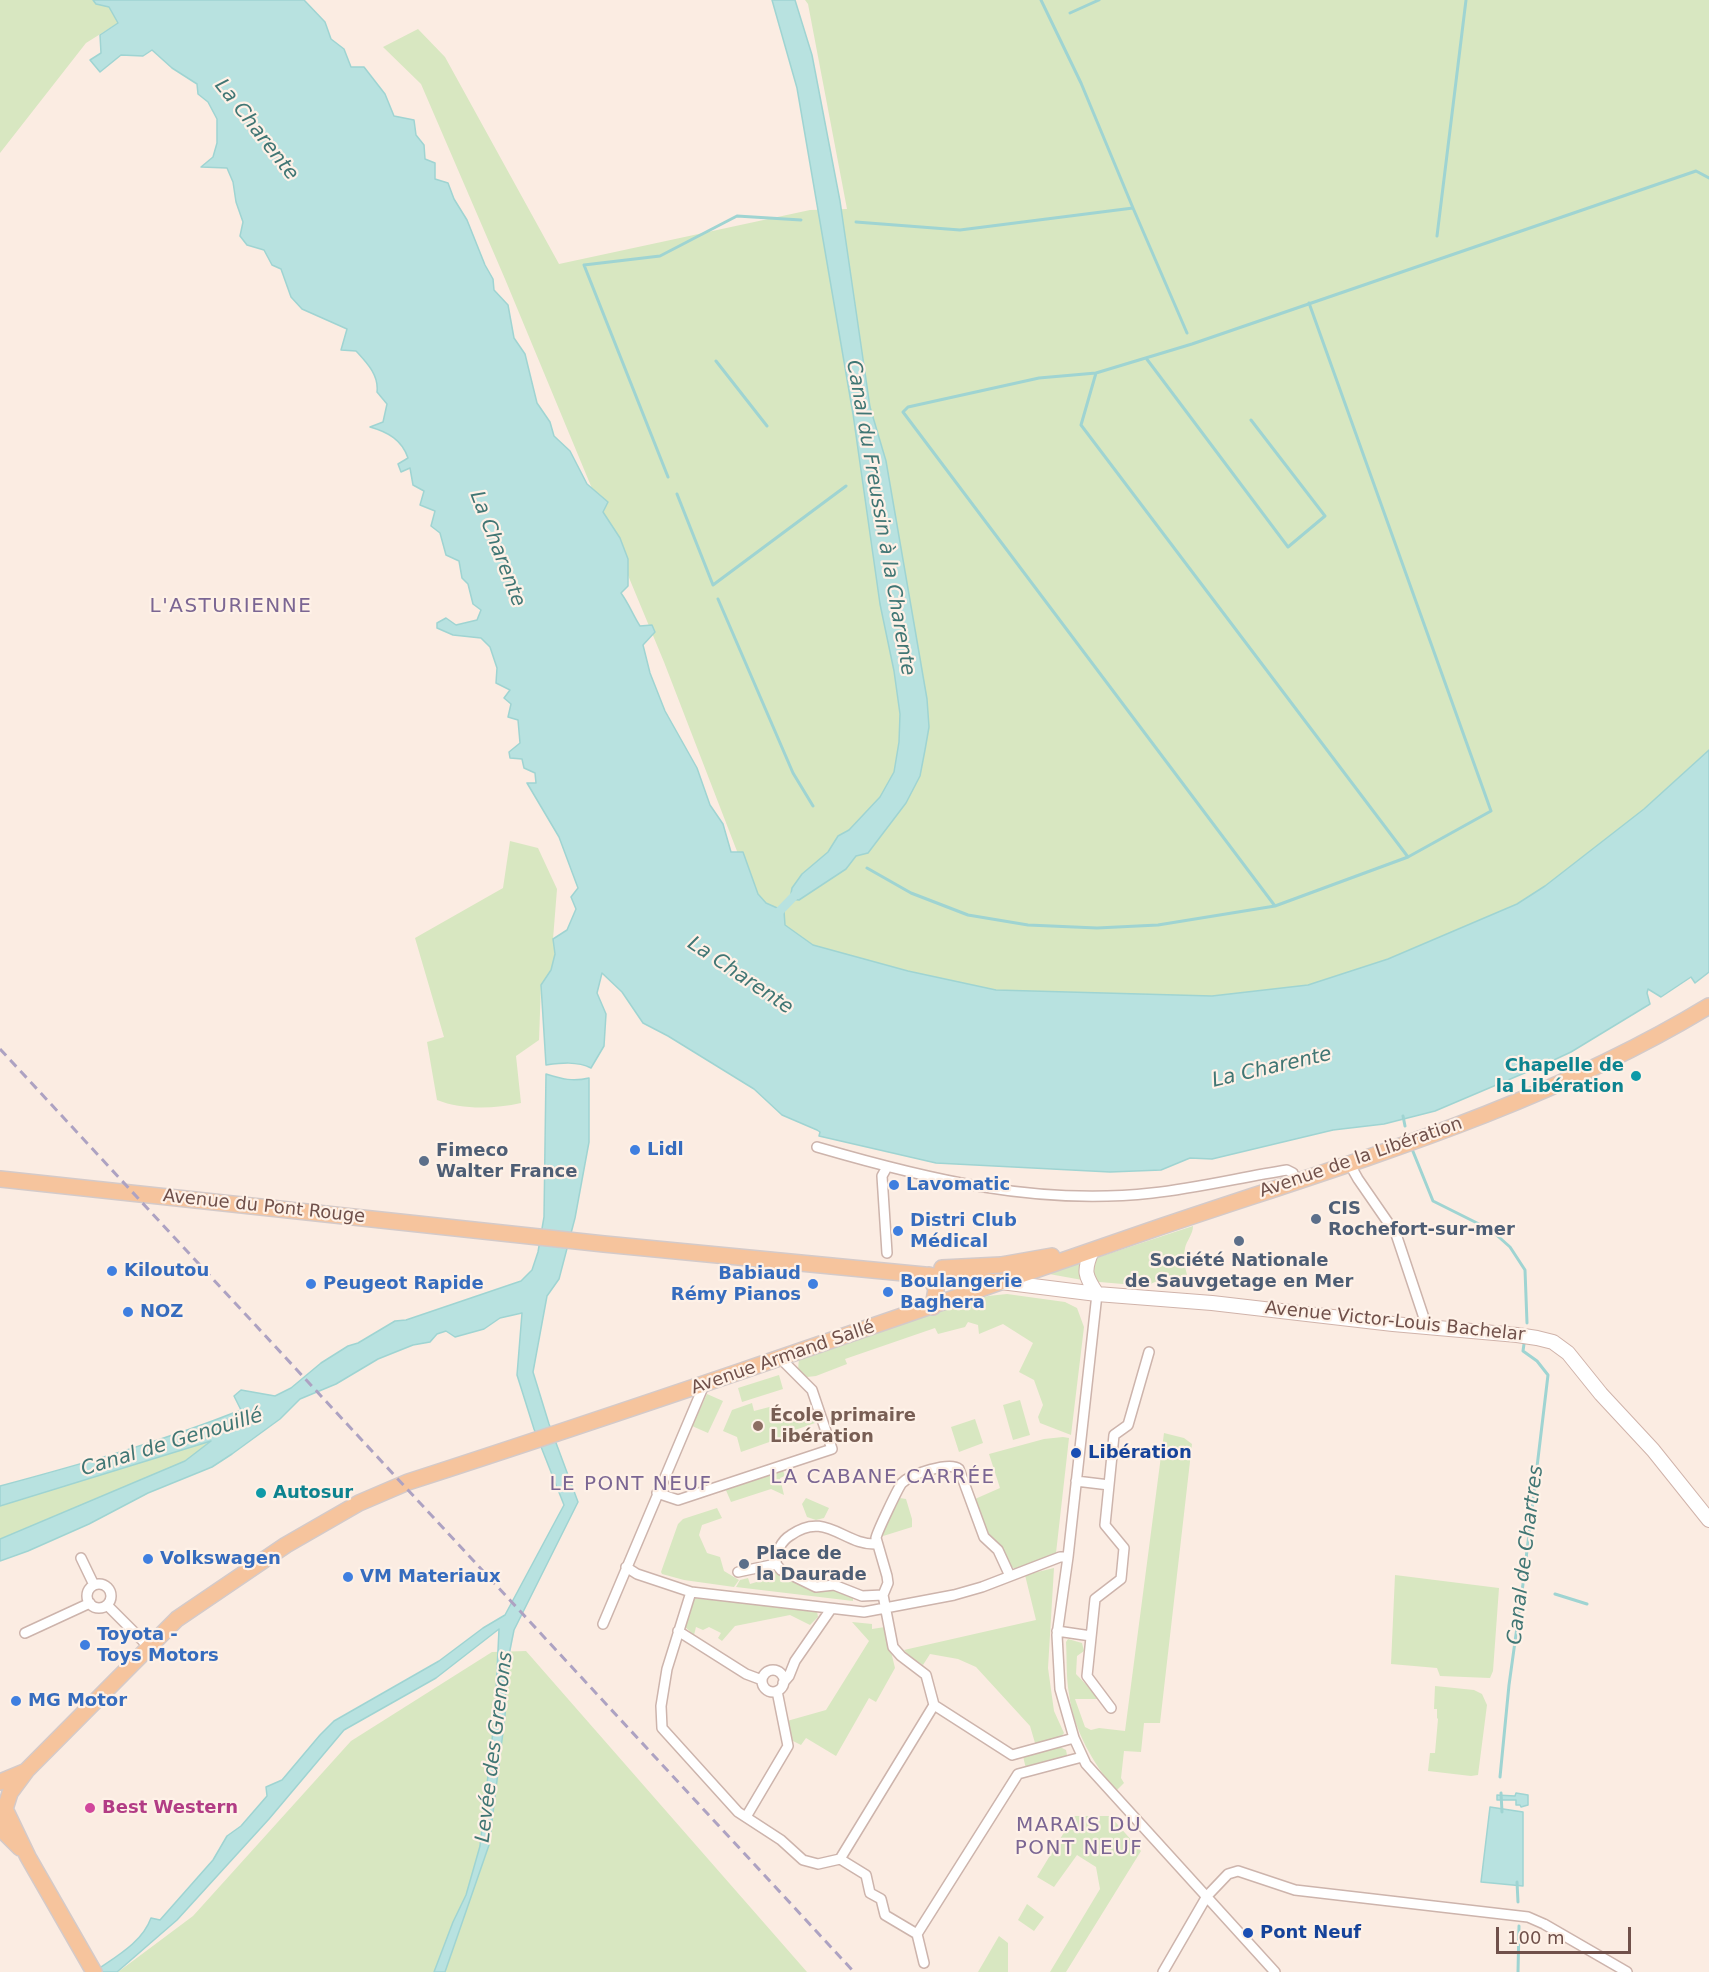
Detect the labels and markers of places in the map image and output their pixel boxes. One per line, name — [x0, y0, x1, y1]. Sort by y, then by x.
place label: Chapelle de la Libération — [1496, 1055, 1624, 1098]
marker: Chapelle de la Libération — [1629, 1069, 1643, 1083]
place label: Lidl — [647, 1139, 684, 1161]
place label: Fimeco Walter France — [436, 1140, 577, 1182]
marker: Lidl — [628, 1143, 642, 1157]
marker: Fimeco Walter France — [417, 1154, 431, 1168]
place label: Lavomatic — [906, 1174, 1010, 1196]
marker: Lavomatic — [887, 1178, 901, 1192]
place label: CIS Rochefort-sur-mer — [1328, 1198, 1515, 1240]
place label: Distri Club Médical — [910, 1210, 1017, 1252]
marker: CIS Rochefort-sur-mer — [1309, 1212, 1323, 1226]
marker: Distri Club Médical — [891, 1224, 905, 1238]
marker: Société Nationale de Sauvgetage en Mer — [1232, 1234, 1246, 1248]
place label: Société Nationale de Sauvgetage en Mer — [1125, 1250, 1353, 1292]
place label: Kiloutou — [124, 1260, 209, 1282]
place label: Babiaud Rémy Pianos — [671, 1263, 801, 1306]
marker: Kiloutou — [105, 1264, 119, 1278]
place label: Boulangerie Baghera — [900, 1271, 1022, 1314]
place label: Peugeot Rapide — [323, 1273, 484, 1295]
marker: Peugeot Rapide — [304, 1277, 318, 1291]
marker: Babiaud Rémy Pianos — [806, 1277, 820, 1291]
marker: Boulangerie Baghera — [881, 1285, 895, 1299]
place label: NOZ — [140, 1301, 183, 1323]
marker: NOZ — [121, 1305, 135, 1319]
place label: École primaire Libération — [770, 1405, 916, 1448]
marker: École primaire Libération — [751, 1419, 765, 1433]
place label: Libération — [1088, 1442, 1192, 1464]
marker: Libération — [1069, 1446, 1083, 1460]
place label: Autosur — [273, 1482, 353, 1504]
marker: Autosur — [254, 1486, 268, 1500]
place label: Place de la Daurade — [756, 1543, 867, 1586]
place label: Volkswagen — [160, 1548, 281, 1570]
marker: Volkswagen — [141, 1552, 155, 1566]
marker: Place de la Daurade — [737, 1557, 751, 1571]
place label: VM Materiaux — [360, 1566, 501, 1588]
marker: VM Materiaux — [341, 1570, 355, 1584]
place label: Toyota - Toys Motors — [97, 1624, 219, 1666]
marker: Toyota - Toys Motors — [78, 1638, 92, 1652]
place label: MG Motor — [28, 1690, 127, 1712]
marker: MG Motor — [9, 1694, 23, 1708]
place label: Best Western — [102, 1797, 238, 1819]
marker: Best Western — [83, 1801, 97, 1815]
place label: Pont Neuf — [1260, 1922, 1361, 1944]
marker: Pont Neuf — [1241, 1926, 1255, 1940]

